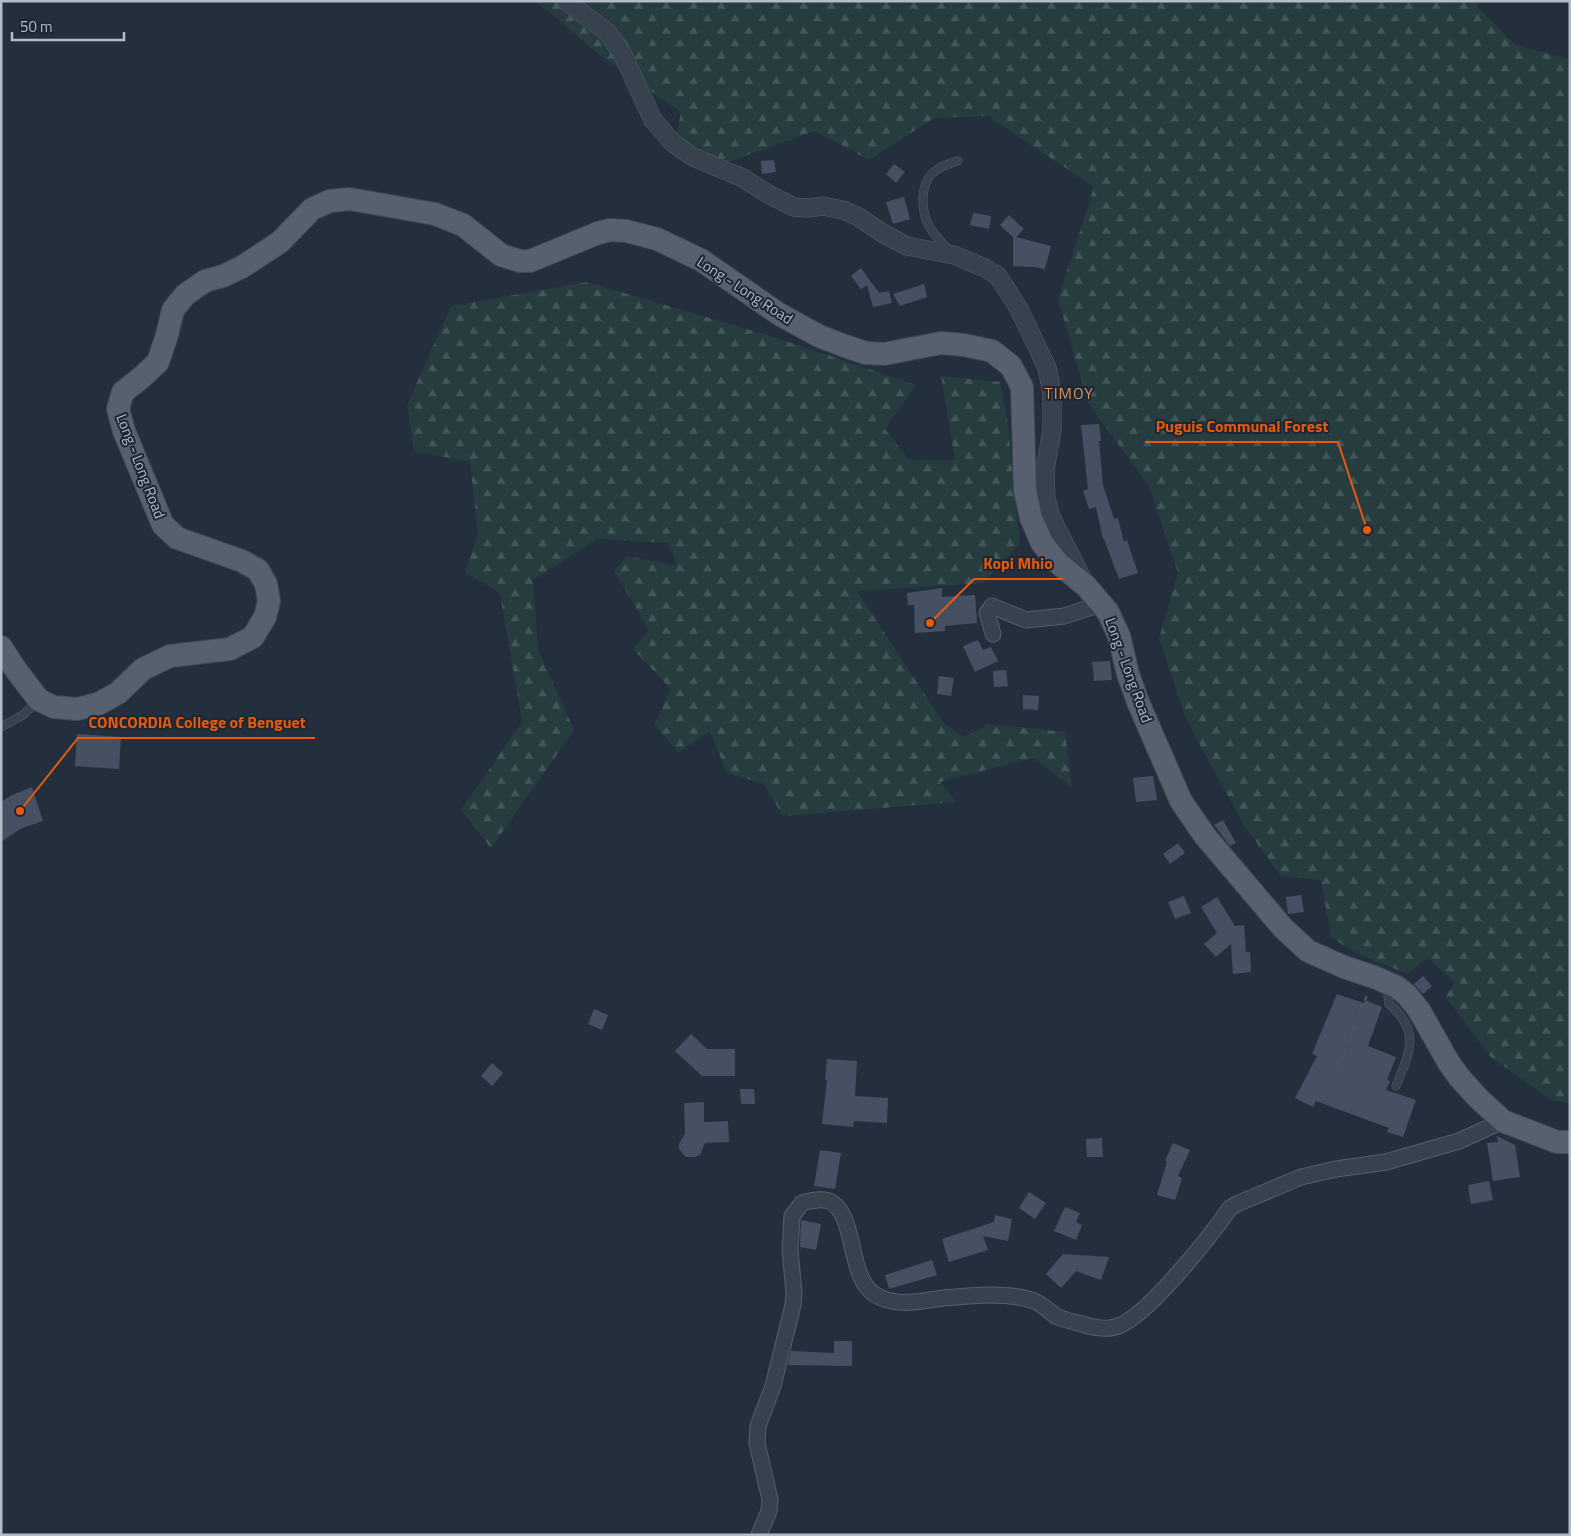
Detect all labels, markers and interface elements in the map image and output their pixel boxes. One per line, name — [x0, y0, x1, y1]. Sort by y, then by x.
scale bar — [12, 10, 125, 42]
text: 50 m — [20, 15, 53, 38]
street label: Long - Long Road — [692, 250, 798, 330]
district label: TIMOY — [1044, 381, 1094, 405]
street label: Long - Long Road — [110, 410, 172, 522]
callout: Puguis Communal Forest — [1145, 411, 1338, 442]
text: Puguis Communal Forest — [1156, 414, 1329, 438]
callout: Kopi Mhio — [974, 548, 1063, 579]
text: Kopi Mhio — [983, 551, 1053, 575]
street label: Long - Long Road — [1099, 614, 1159, 726]
callout: CONCORDIA College of Benguet — [78, 707, 315, 738]
text: CONCORDIA College of Benguet — [89, 710, 306, 734]

